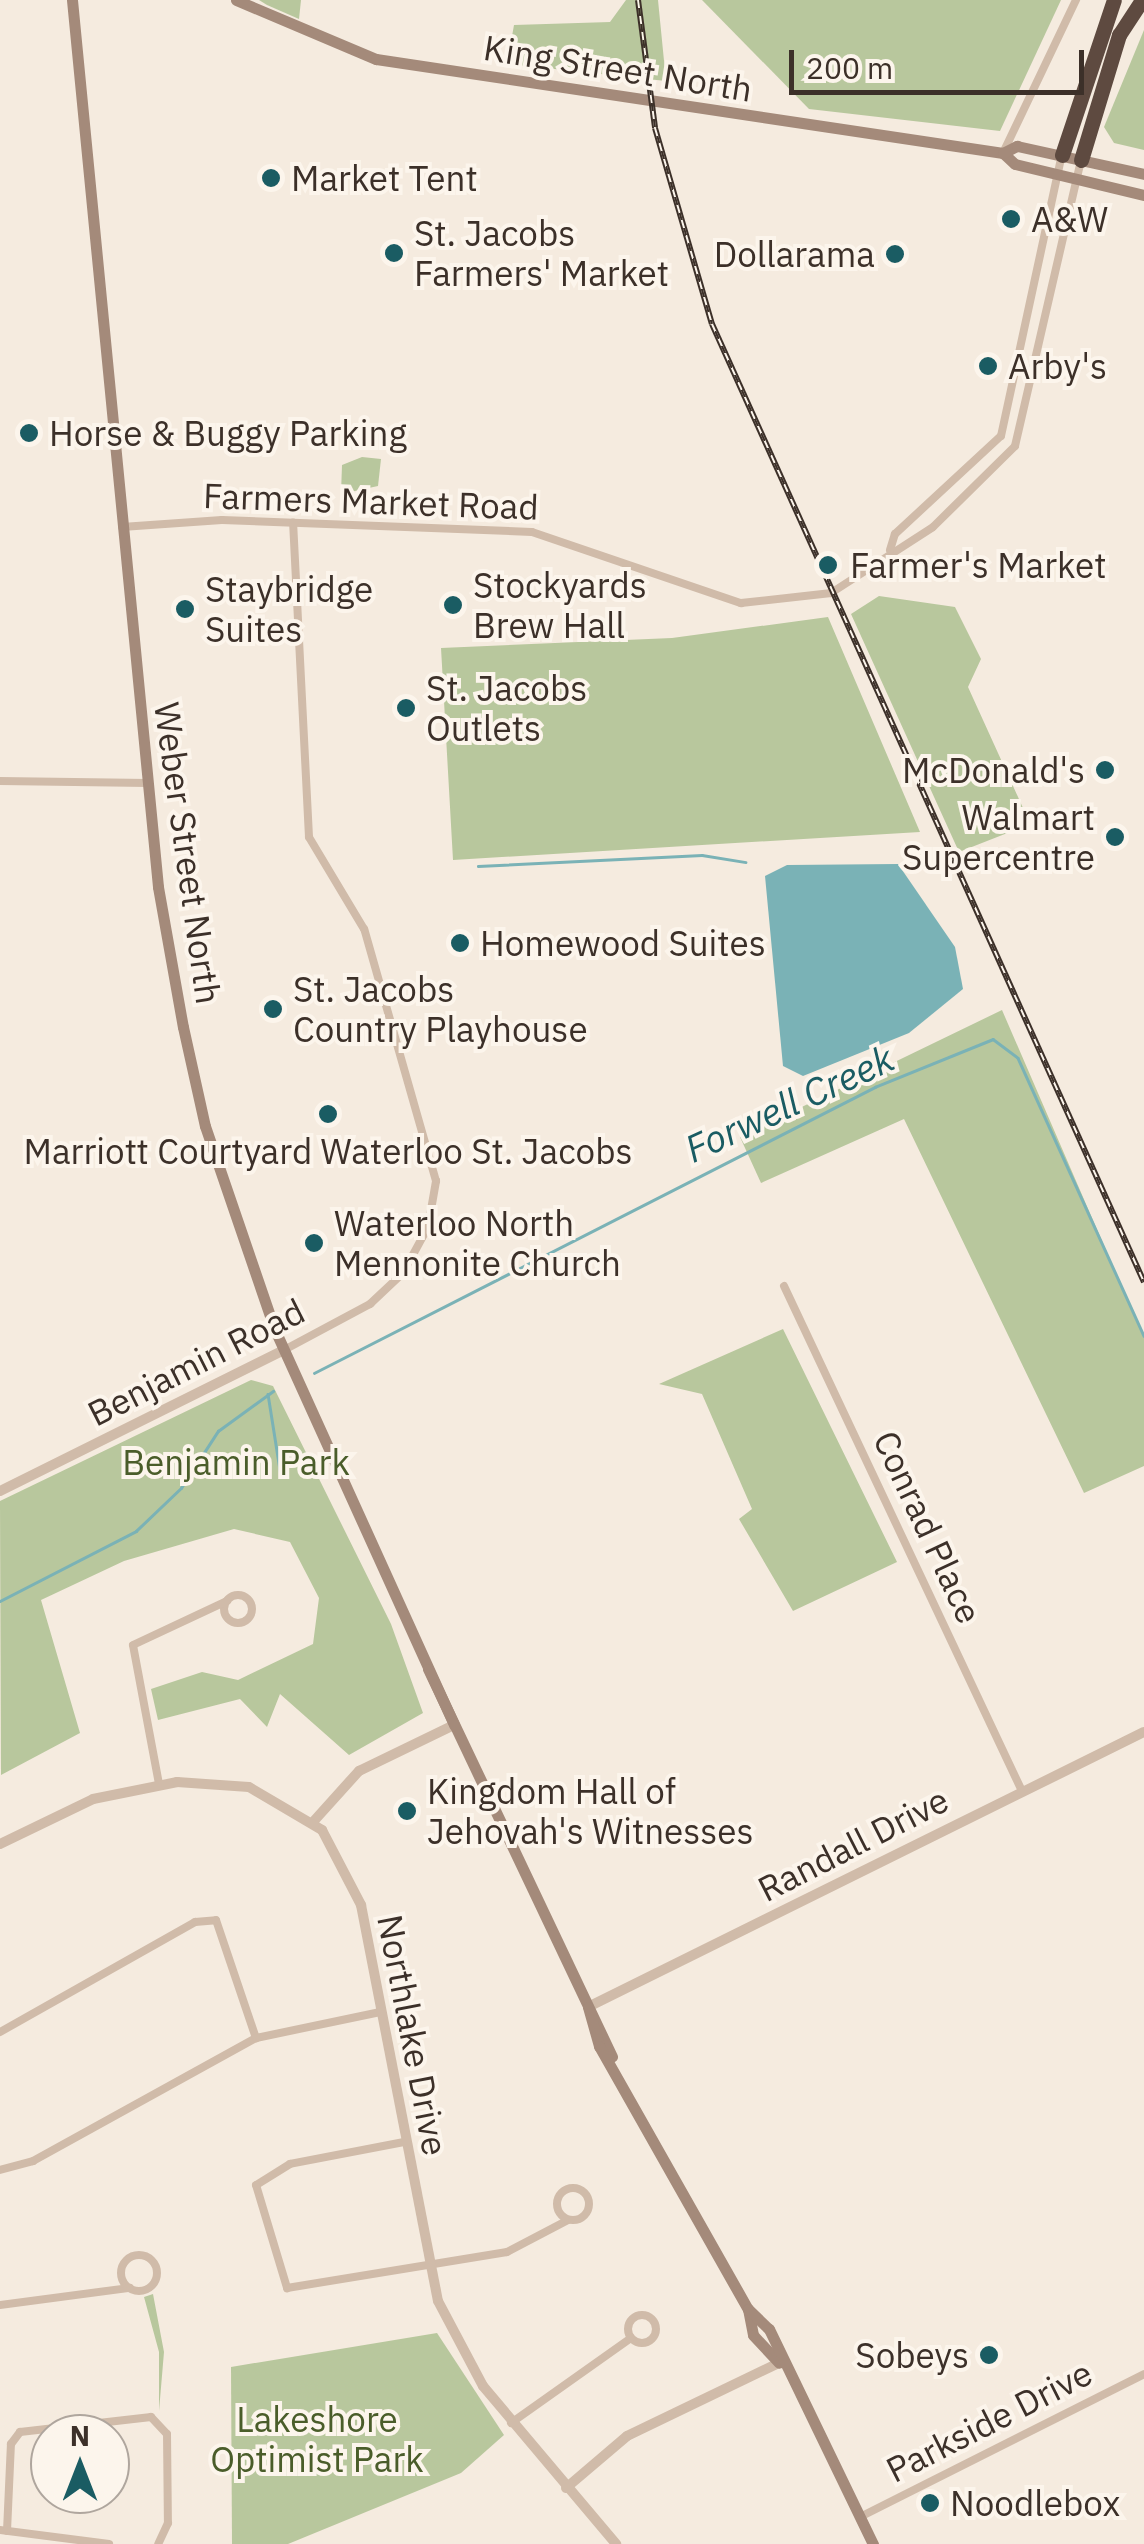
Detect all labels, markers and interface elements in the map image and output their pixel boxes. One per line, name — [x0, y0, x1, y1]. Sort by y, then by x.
street label: King Street North — [481, 26, 755, 110]
scale bar — [794, 30, 1089, 92]
text: 200 m — [806, 48, 893, 87]
place label: Market Tent — [291, 157, 478, 199]
marker: Market Tent — [260, 167, 282, 189]
place label: A&W — [1031, 198, 1108, 240]
marker: A&W — [1000, 208, 1022, 230]
place label: St. Jacobs Farmers' Market — [414, 212, 669, 294]
place label: Dollarama — [714, 233, 875, 275]
marker: St. Jacobs Farmers' Market — [383, 242, 405, 264]
marker: Dollarama — [884, 243, 906, 265]
place label: Arby's — [1008, 345, 1107, 387]
marker: Arby's — [977, 355, 999, 377]
place label: Horse & Buggy Parking — [49, 412, 407, 454]
marker: Horse & Buggy Parking — [18, 422, 40, 444]
street label: Farmers Market Road — [203, 474, 539, 528]
place label: Farmer's Market — [850, 544, 1106, 586]
marker: Farmer's Market — [815, 552, 841, 578]
place label: Stockyards Brew Hall — [473, 564, 647, 646]
place label: Staybridge Suites — [205, 568, 373, 650]
marker: Stockyards Brew Hall — [442, 594, 464, 616]
marker: Staybridge Suites — [174, 598, 196, 620]
place label: St. Jacobs Outlets — [426, 667, 587, 749]
marker: St. Jacobs Outlets — [395, 697, 417, 719]
street label: Weber Street North — [146, 699, 230, 1007]
place label: McDonald's — [902, 749, 1085, 791]
marker: McDonald's — [1094, 759, 1116, 781]
place label: Walmart Supercentre — [902, 796, 1095, 878]
marker: Walmart Supercentre — [1104, 826, 1126, 848]
place label: Homewood Suites — [480, 922, 766, 964]
marker: Homewood Suites — [449, 932, 471, 954]
place label: St. Jacobs Country Playhouse — [293, 968, 588, 1050]
marker: St. Jacobs Country Playhouse — [262, 998, 284, 1020]
water label: Forwell Creek — [677, 1035, 901, 1171]
marker: Marriott Courtyard Waterloo St. Jacobs — [317, 1103, 339, 1125]
place label: Marriott Courtyard Waterloo St. Jacobs — [24, 1130, 632, 1172]
place label: Waterloo North Mennonite Church — [334, 1202, 621, 1284]
marker: Waterloo North Mennonite Church — [303, 1232, 325, 1254]
street label: Benjamin Road — [81, 1289, 311, 1435]
street label: Conrad Place — [865, 1424, 991, 1630]
park label: Benjamin Park — [122, 1441, 350, 1483]
place label: Kingdom Hall of Jehovah's Witnesses — [427, 1770, 753, 1852]
street label: Randall Drive — [751, 1778, 955, 1910]
marker: Kingdom Hall of Jehovah's Witnesses — [396, 1800, 418, 1822]
street label: Northlake Drive — [369, 1911, 457, 2159]
place label: Sobeys — [855, 2334, 969, 2376]
marker: Sobeys — [978, 2344, 1000, 2366]
street label: Parkside Drive — [879, 2351, 1099, 2491]
park label: Lakeshore Optimist Park — [210, 2398, 424, 2480]
north arrow — [30, 2414, 130, 2514]
text: N — [70, 2417, 90, 2454]
place label: Noodlebox — [950, 2482, 1120, 2524]
marker: Noodlebox — [919, 2492, 941, 2514]

